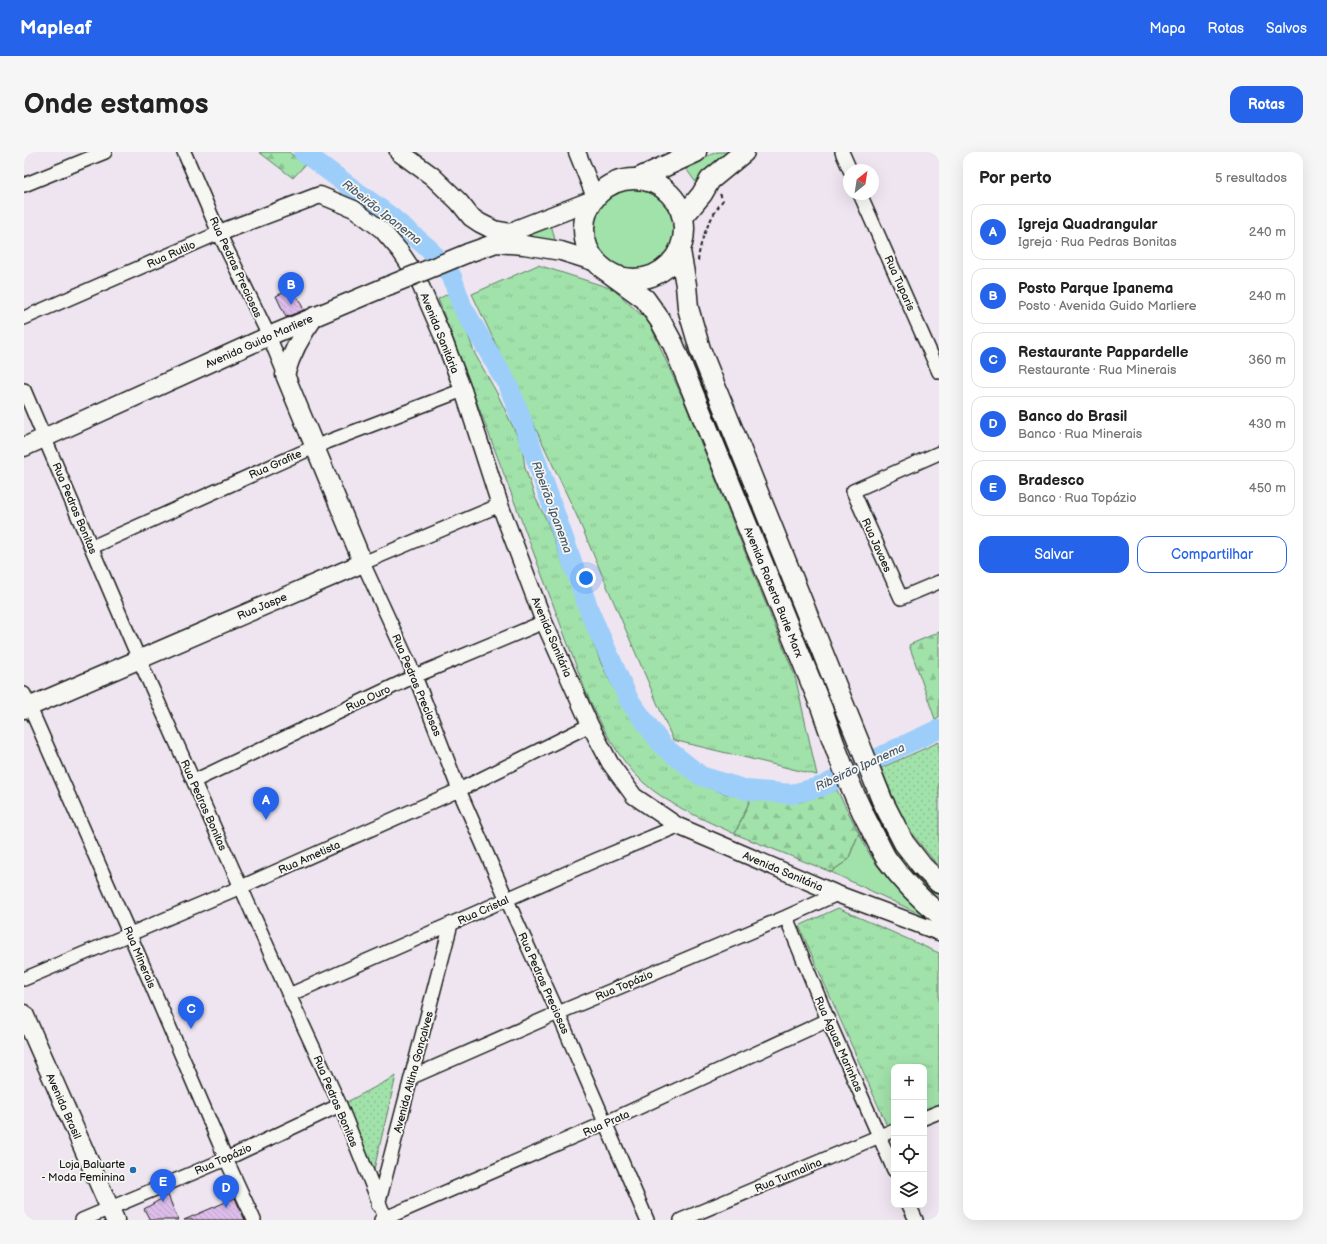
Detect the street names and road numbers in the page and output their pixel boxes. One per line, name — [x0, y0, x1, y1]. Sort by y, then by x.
street label: Rua Pedras Preciosas — [206, 215, 265, 320]
street label: Rua Rutilo — [145, 238, 197, 271]
street label: Rua Tuparis — [882, 253, 918, 313]
street label: Avenida Sanitária — [417, 291, 462, 375]
street label: Avenida Guido Marliere — [203, 312, 315, 371]
street label: Rua Grafite — [247, 447, 304, 482]
street label: Rua Pedras Bonitas — [49, 460, 100, 556]
street label: Rua Javaes — [859, 516, 894, 575]
street label: Avenida Roberto Burle Marx — [741, 525, 806, 659]
street label: Rua Jaspe — [235, 590, 289, 623]
street label: Avenida Sanitária — [529, 595, 574, 679]
street label: Rua Pedras Preciosas — [389, 632, 444, 739]
street label: Rua Ouro — [344, 682, 393, 714]
street label: Rua Pedras Bonitas — [178, 758, 230, 853]
street label: Rua Ametista — [276, 838, 342, 877]
street label: Avenida Sanitária — [741, 849, 825, 894]
street label: Rua Cristal — [456, 893, 511, 928]
street label: Rua Minerais — [121, 924, 159, 991]
street label: Rua Pedras Preciosas — [515, 930, 572, 1037]
street label: Rua Topázio — [593, 968, 655, 1003]
street label: Rua Águas Marinhas — [812, 994, 867, 1094]
street label: Avenida Altina Gonçalves — [391, 1009, 436, 1134]
street label: Rua Pedras Bonitas — [310, 1053, 361, 1149]
street label: Avenida Brasil — [43, 1071, 84, 1141]
street label: Rua Prata — [581, 1107, 631, 1139]
street label: Rua Topázio — [193, 1141, 254, 1178]
street label: Rua Turmalina — [753, 1156, 824, 1195]

